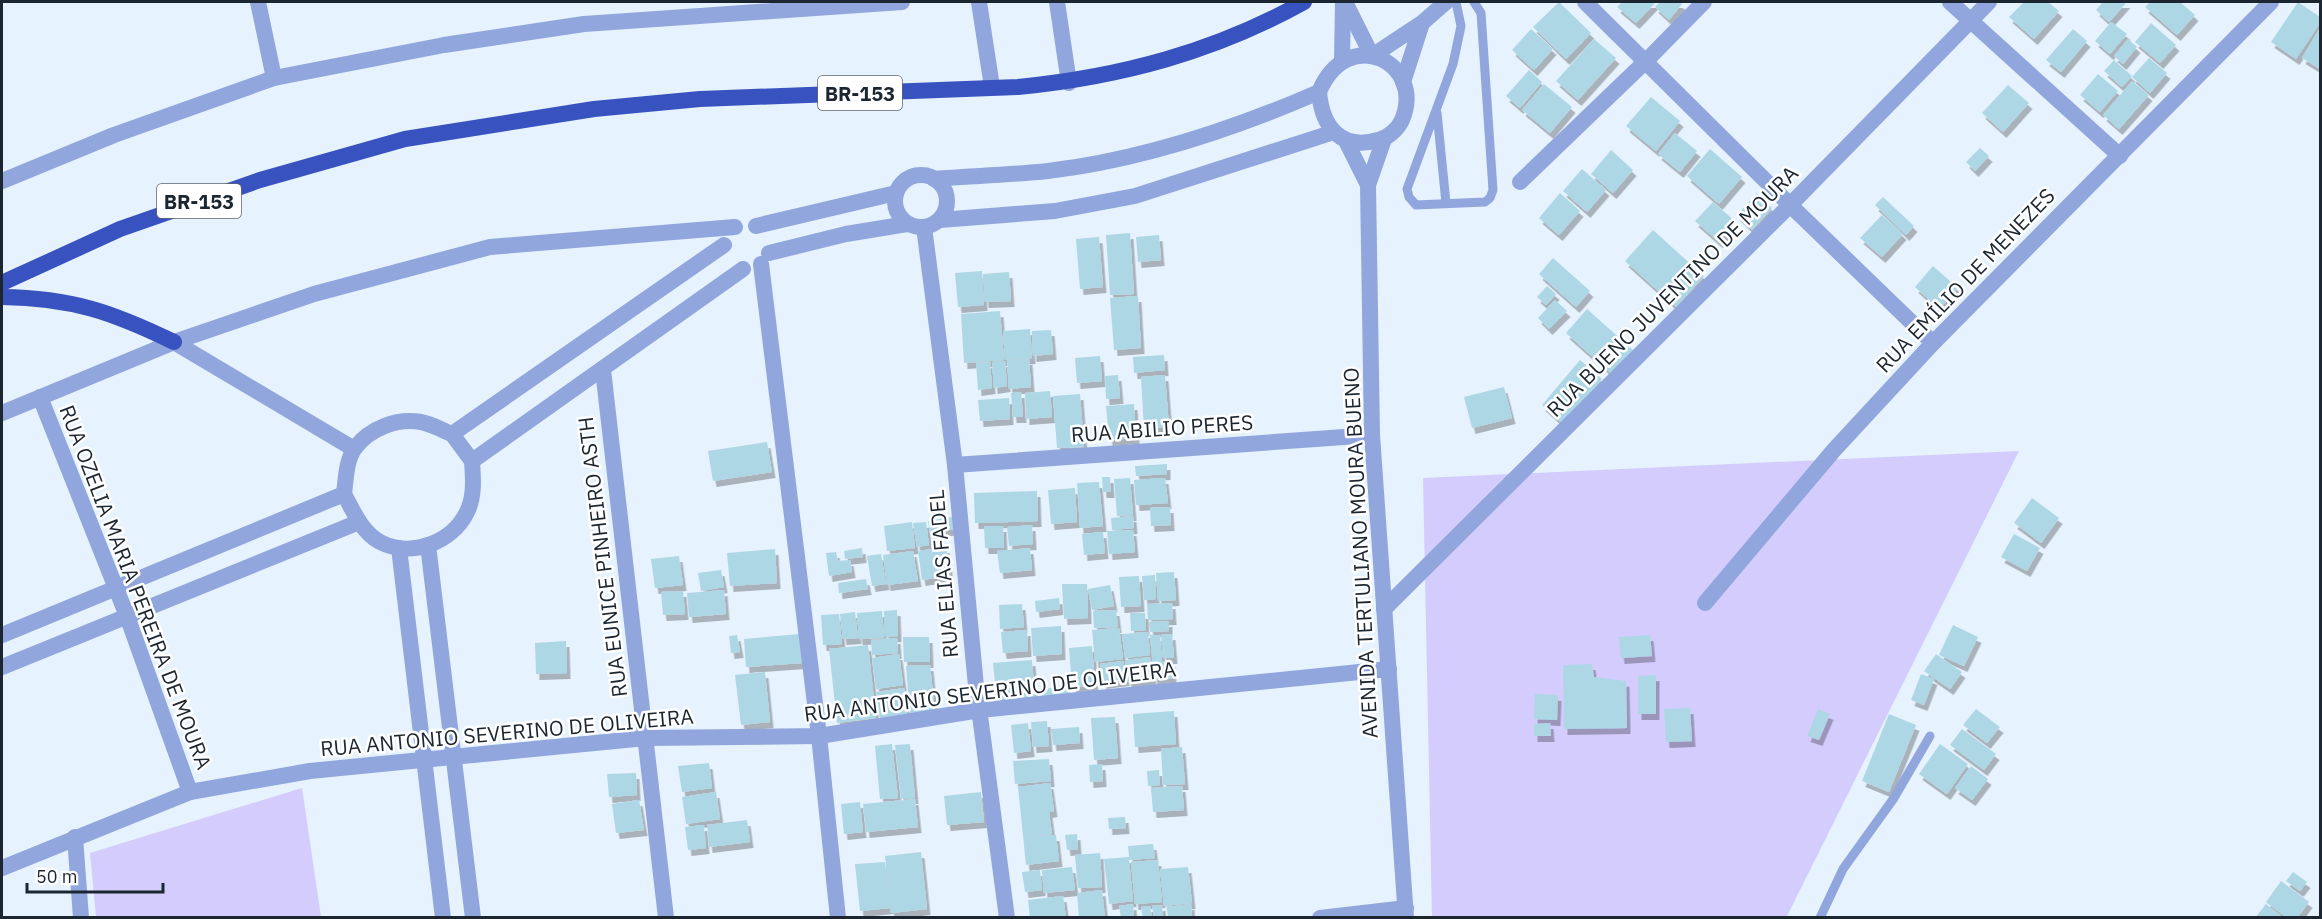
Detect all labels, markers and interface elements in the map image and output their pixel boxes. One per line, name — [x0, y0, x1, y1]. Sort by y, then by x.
road number: BR-153 — [818, 76, 902, 110]
street label: RUA BUENO JUVENTINO DE MOURA — [1540, 159, 1804, 423]
street label: RUA EMÍLIO DE MENEZES — [1869, 182, 2061, 378]
road number: BR-153 — [157, 184, 241, 218]
street label: AVENIDA TERTULIANO MOURA BUENO — [1336, 367, 1384, 739]
street label: RUA OZELIA MARIA PEREIRA DE MOURA — [53, 401, 219, 773]
street label: RUA ABILIO PERES — [1070, 408, 1254, 448]
street label: RUA EUNICE PINHEIRO ASTH — [571, 415, 633, 699]
street label: RUA ELIAS FADEL — [922, 489, 964, 659]
street label: RUA ANTONIO SEVERINO DE OLIVEIRA — [802, 654, 1178, 728]
street label: RUA ANTONIO SEVERINO DE OLIVEIRA — [319, 702, 695, 762]
scale bar — [27, 856, 164, 894]
text: 50 m — [36, 865, 78, 888]

